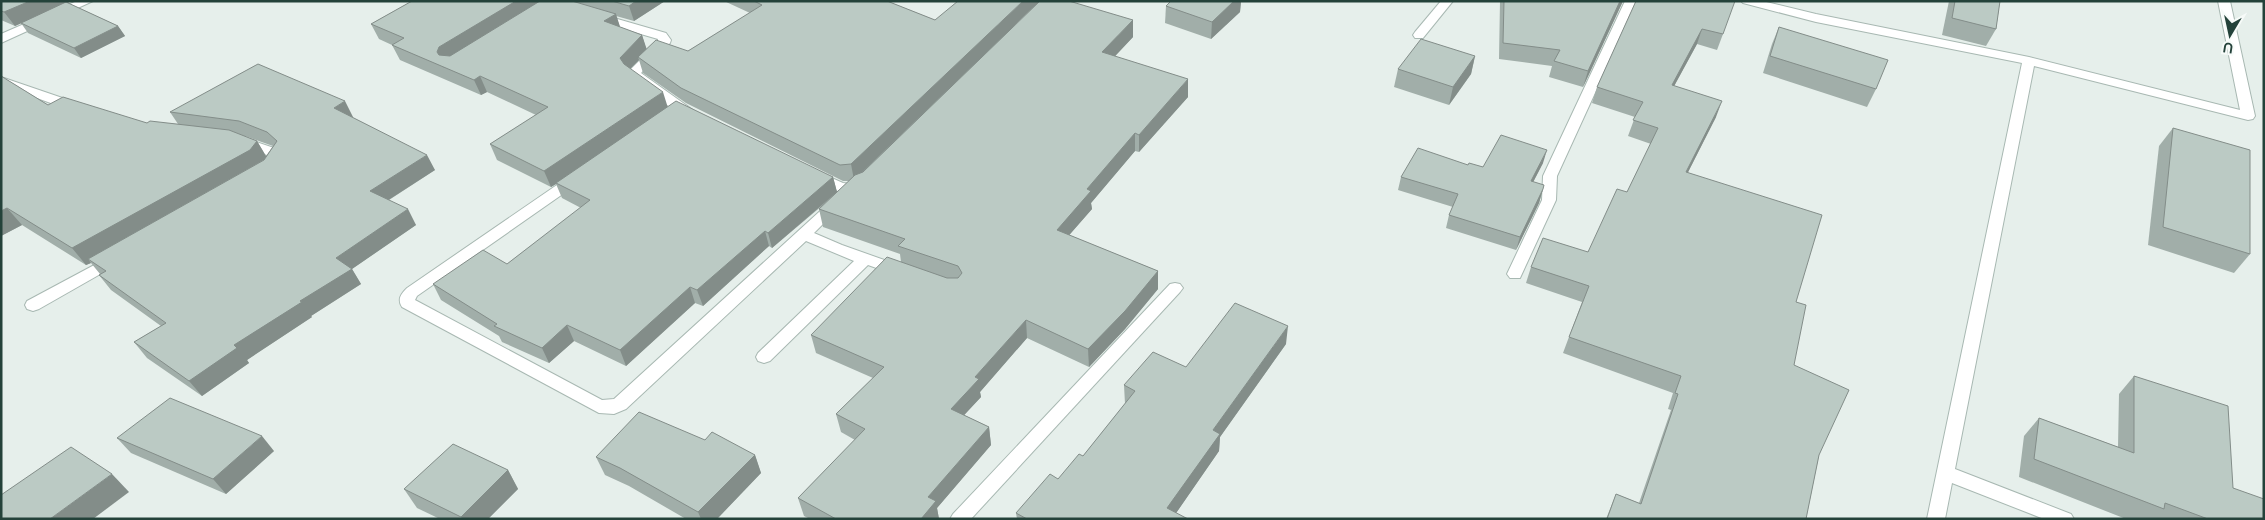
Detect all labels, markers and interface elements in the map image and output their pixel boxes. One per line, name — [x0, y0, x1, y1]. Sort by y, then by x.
north arrow — [2205, 10, 2255, 60]
text: U — [2221, 39, 2234, 58]

